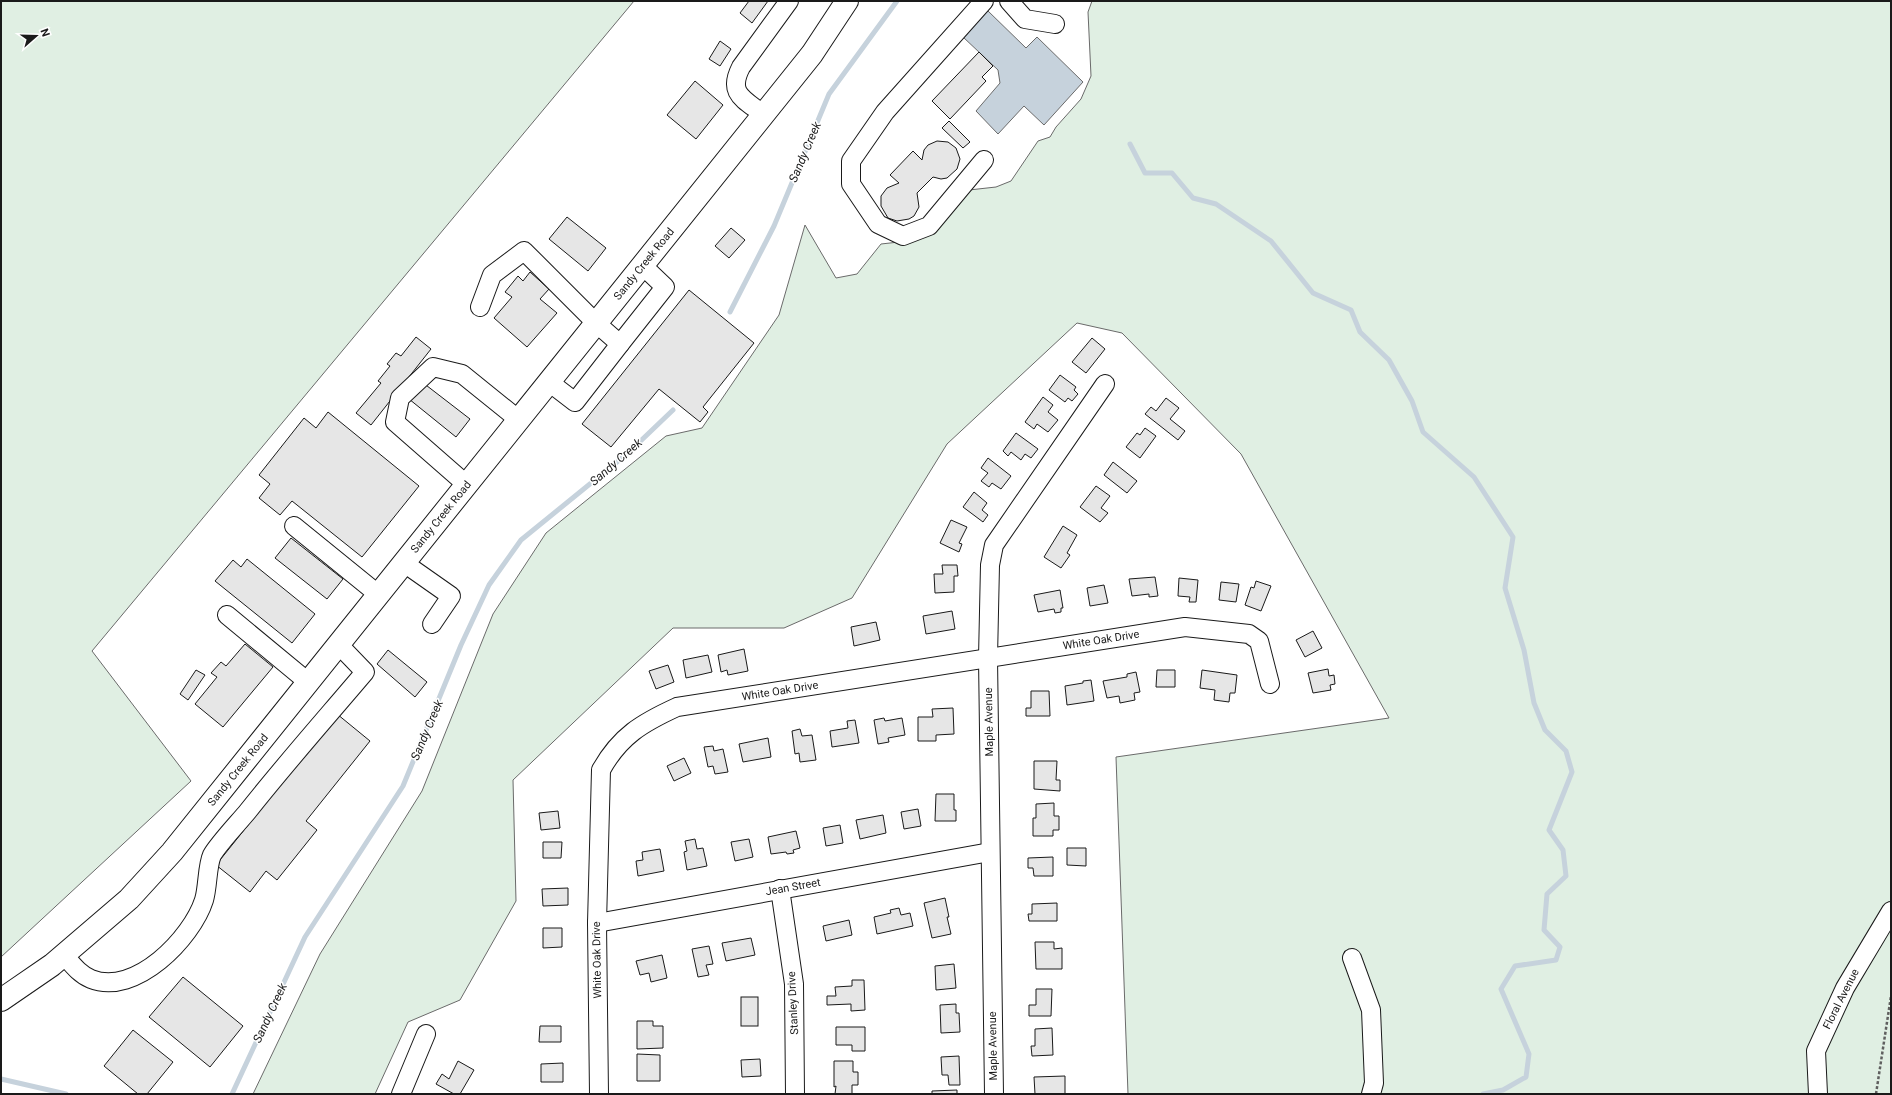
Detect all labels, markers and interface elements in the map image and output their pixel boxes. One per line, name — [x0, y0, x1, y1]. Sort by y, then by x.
north arrow — [16, 16, 56, 56]
text: N — [37, 27, 52, 39]
water label: Sandy Creek — [786, 119, 824, 184]
street label: Sandy Creek Road — [611, 225, 677, 303]
water label: Sandy Creek — [587, 435, 646, 488]
street label: Sandy Creek Road — [408, 478, 474, 556]
street label: White Oak Drive — [1062, 628, 1140, 652]
street label: White Oak Drive — [741, 679, 819, 703]
street label: Maple Avenue — [982, 687, 996, 757]
water label: Sandy Creek — [408, 697, 446, 762]
street label: Sandy Creek Road — [205, 731, 271, 809]
street label: Jean Street — [764, 876, 822, 898]
street label: White Oak Drive — [590, 921, 604, 999]
street label: Floral Avenue — [1820, 967, 1862, 1031]
street label: Stanley Drive — [785, 971, 801, 1035]
water label: Sandy Creek — [250, 980, 290, 1045]
street label: Maple Avenue — [986, 1011, 1000, 1081]

